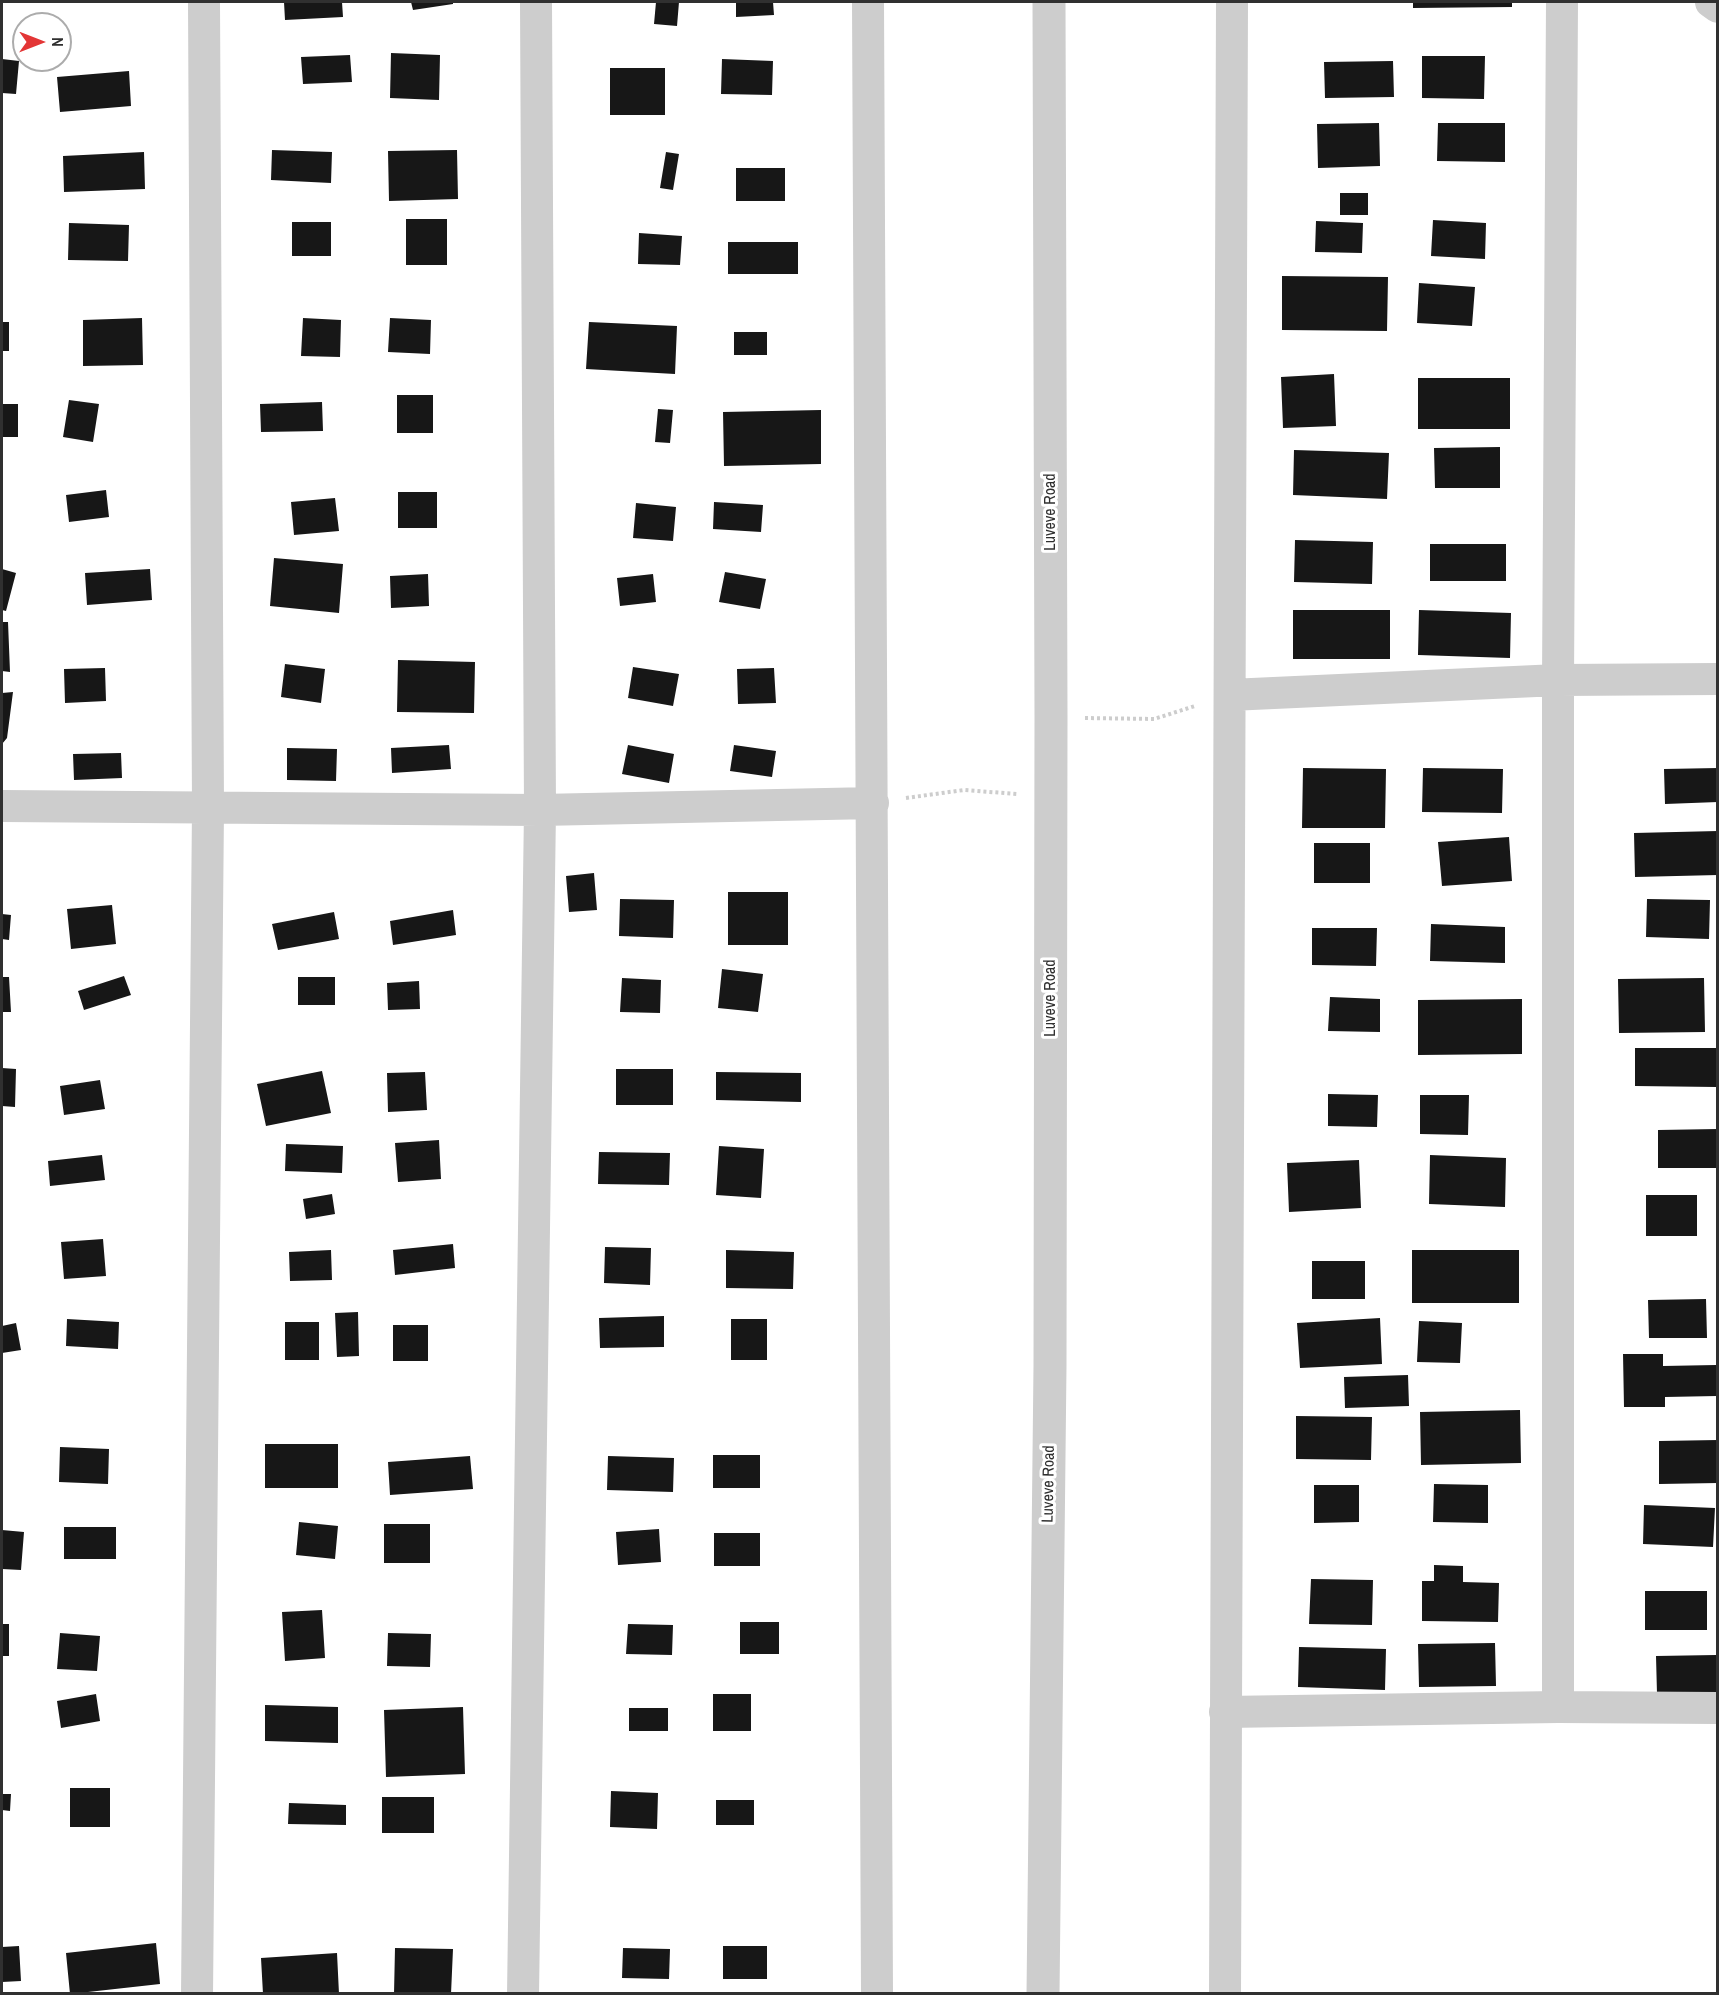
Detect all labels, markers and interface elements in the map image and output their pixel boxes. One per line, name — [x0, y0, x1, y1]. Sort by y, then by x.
north arrow — [12, 12, 72, 72]
text: N — [47, 37, 69, 47]
street label: Luveve Road — [1041, 473, 1061, 551]
street label: Luveve Road — [1041, 959, 1061, 1037]
street label: Luveve Road — [1039, 1445, 1059, 1523]

